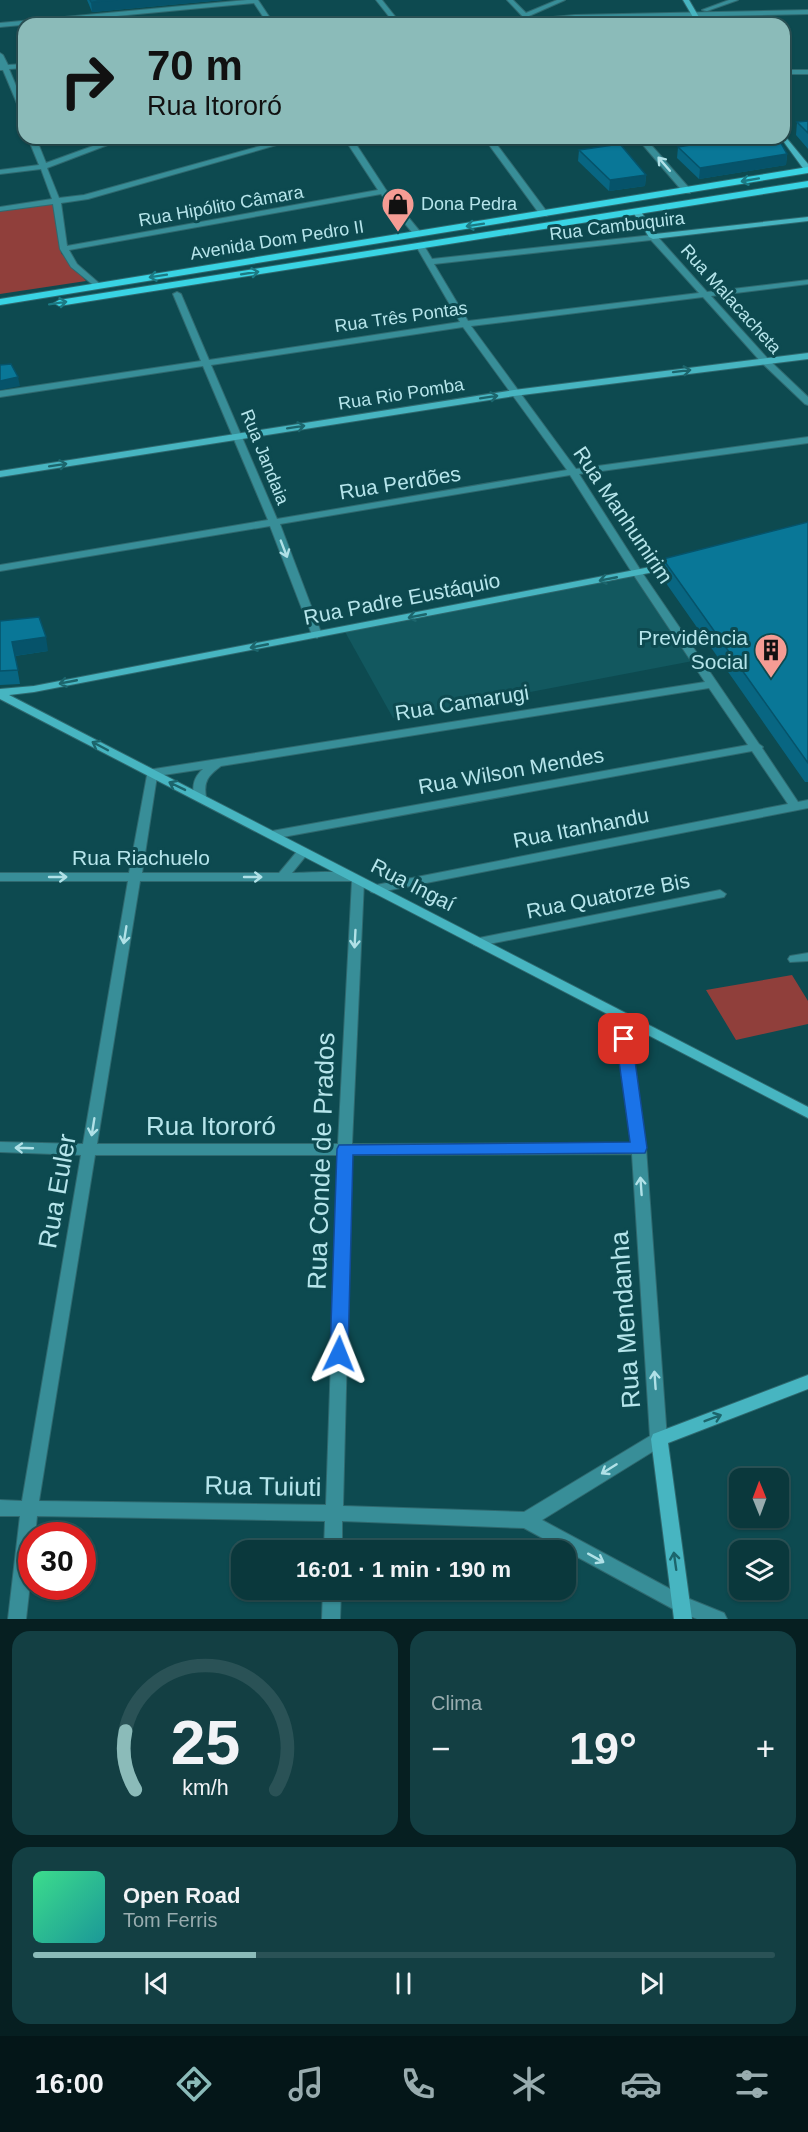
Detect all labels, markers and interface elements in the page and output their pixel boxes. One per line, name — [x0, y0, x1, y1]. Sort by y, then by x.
icon: right — [48, 42, 126, 120]
text: 70 m — [147, 42, 243, 89]
text: Rua Itororó — [147, 91, 282, 121]
one-way arrow — [657, 157, 671, 172]
one-way arrow — [741, 174, 761, 185]
street label: Rua Hipólito Câmara — [137, 181, 306, 230]
shop icon: Dona Pedra — [380, 186, 416, 233]
place label: Dona Pedra — [421, 194, 518, 214]
street label: Rua Cambuquira — [548, 208, 687, 244]
street label: Avenida Dom Pedro II — [189, 216, 365, 264]
one-way arrow — [466, 220, 485, 231]
street label: Rua Malacacheta — [677, 240, 786, 358]
one-way arrow — [240, 267, 260, 278]
one-way arrow — [149, 271, 169, 282]
one-way arrow — [47, 297, 67, 308]
street label: Rua Três Pontas — [333, 298, 469, 336]
one-way arrow — [672, 366, 692, 377]
street label: Rua Rio Pomba — [337, 374, 466, 414]
one-way arrow — [479, 391, 498, 402]
street label: Rua Jandaia — [237, 406, 294, 509]
one-way arrow — [286, 422, 306, 433]
street label: Rua Manhumirim — [569, 442, 678, 587]
one-way arrow — [47, 459, 67, 470]
street label: Rua Perdões — [338, 462, 462, 503]
one-way arrow — [279, 539, 290, 558]
street label: Rua Padre Eustáquio — [302, 568, 502, 629]
one-way arrow — [599, 574, 619, 585]
one-way arrow — [407, 611, 427, 622]
place label: Previdência Social — [638, 626, 748, 673]
building icon: Previdência Social — [753, 632, 789, 679]
one-way arrow — [250, 641, 270, 652]
one-way arrow — [58, 677, 78, 688]
street label: Rua Camarugi — [393, 681, 531, 724]
one-way arrow — [92, 740, 109, 752]
street label: Rua Wilson Mendes — [416, 743, 605, 798]
one-way arrow — [169, 779, 187, 791]
street label: Rua Itanhandu — [511, 803, 651, 852]
street label: Rua Riachuelo — [72, 846, 210, 869]
street label: Rua Ingaí — [367, 854, 459, 916]
street label: Rua Quatorze Bis — [524, 868, 691, 923]
one-way arrow — [48, 871, 68, 883]
one-way arrow — [243, 871, 263, 883]
one-way arrow — [119, 924, 130, 944]
one-way arrow — [350, 929, 361, 949]
pin — [598, 1013, 649, 1064]
icon: arrive — [607, 1022, 640, 1055]
street label: Rua Conde de Prados — [302, 1032, 340, 1290]
street label: Rua Itororó — [146, 1111, 276, 1141]
one-way arrow — [88, 1117, 99, 1137]
street label: Rua Euler — [32, 1131, 82, 1251]
one-way arrow — [14, 1142, 34, 1153]
one-way arrow — [636, 1176, 647, 1196]
street label: Rua Mendanha — [604, 1230, 646, 1410]
position arrow — [307, 1322, 371, 1386]
one-way arrow — [649, 1371, 660, 1391]
one-way arrow — [704, 1411, 722, 1422]
one-way arrow — [601, 1464, 618, 1476]
north arrow — [729, 1468, 789, 1528]
map controls — [729, 1468, 789, 1600]
street label: Rua Tuiuti — [204, 1470, 322, 1502]
speed limit sign: 30 — [18, 1522, 96, 1600]
button: layers — [729, 1540, 789, 1600]
one-way arrow — [587, 1552, 604, 1564]
one-way arrow — [670, 1552, 681, 1571]
text: 16:01 · 1 min · 190 m — [296, 1557, 511, 1582]
text: Clima — [431, 1692, 482, 1714]
text: 25 — [170, 1708, 240, 1777]
text: 19° — [569, 1723, 637, 1774]
text: − — [431, 1730, 450, 1767]
text: + — [756, 1730, 775, 1767]
text: km/h — [182, 1776, 228, 1800]
text: Open Road — [123, 1883, 240, 1908]
text: Tom Ferris — [123, 1909, 217, 1931]
icon: previous — [140, 1967, 173, 2000]
icon: pause — [387, 1967, 420, 2000]
icon: next — [635, 1967, 668, 2000]
icon: directions — [173, 2063, 215, 2105]
icon: music — [285, 2063, 327, 2105]
icon: phone — [397, 2063, 439, 2105]
icon: climate — [508, 2063, 550, 2105]
icon: car — [620, 2063, 662, 2105]
icon: filters — [731, 2063, 773, 2105]
text: 16:00 — [35, 2069, 104, 2099]

